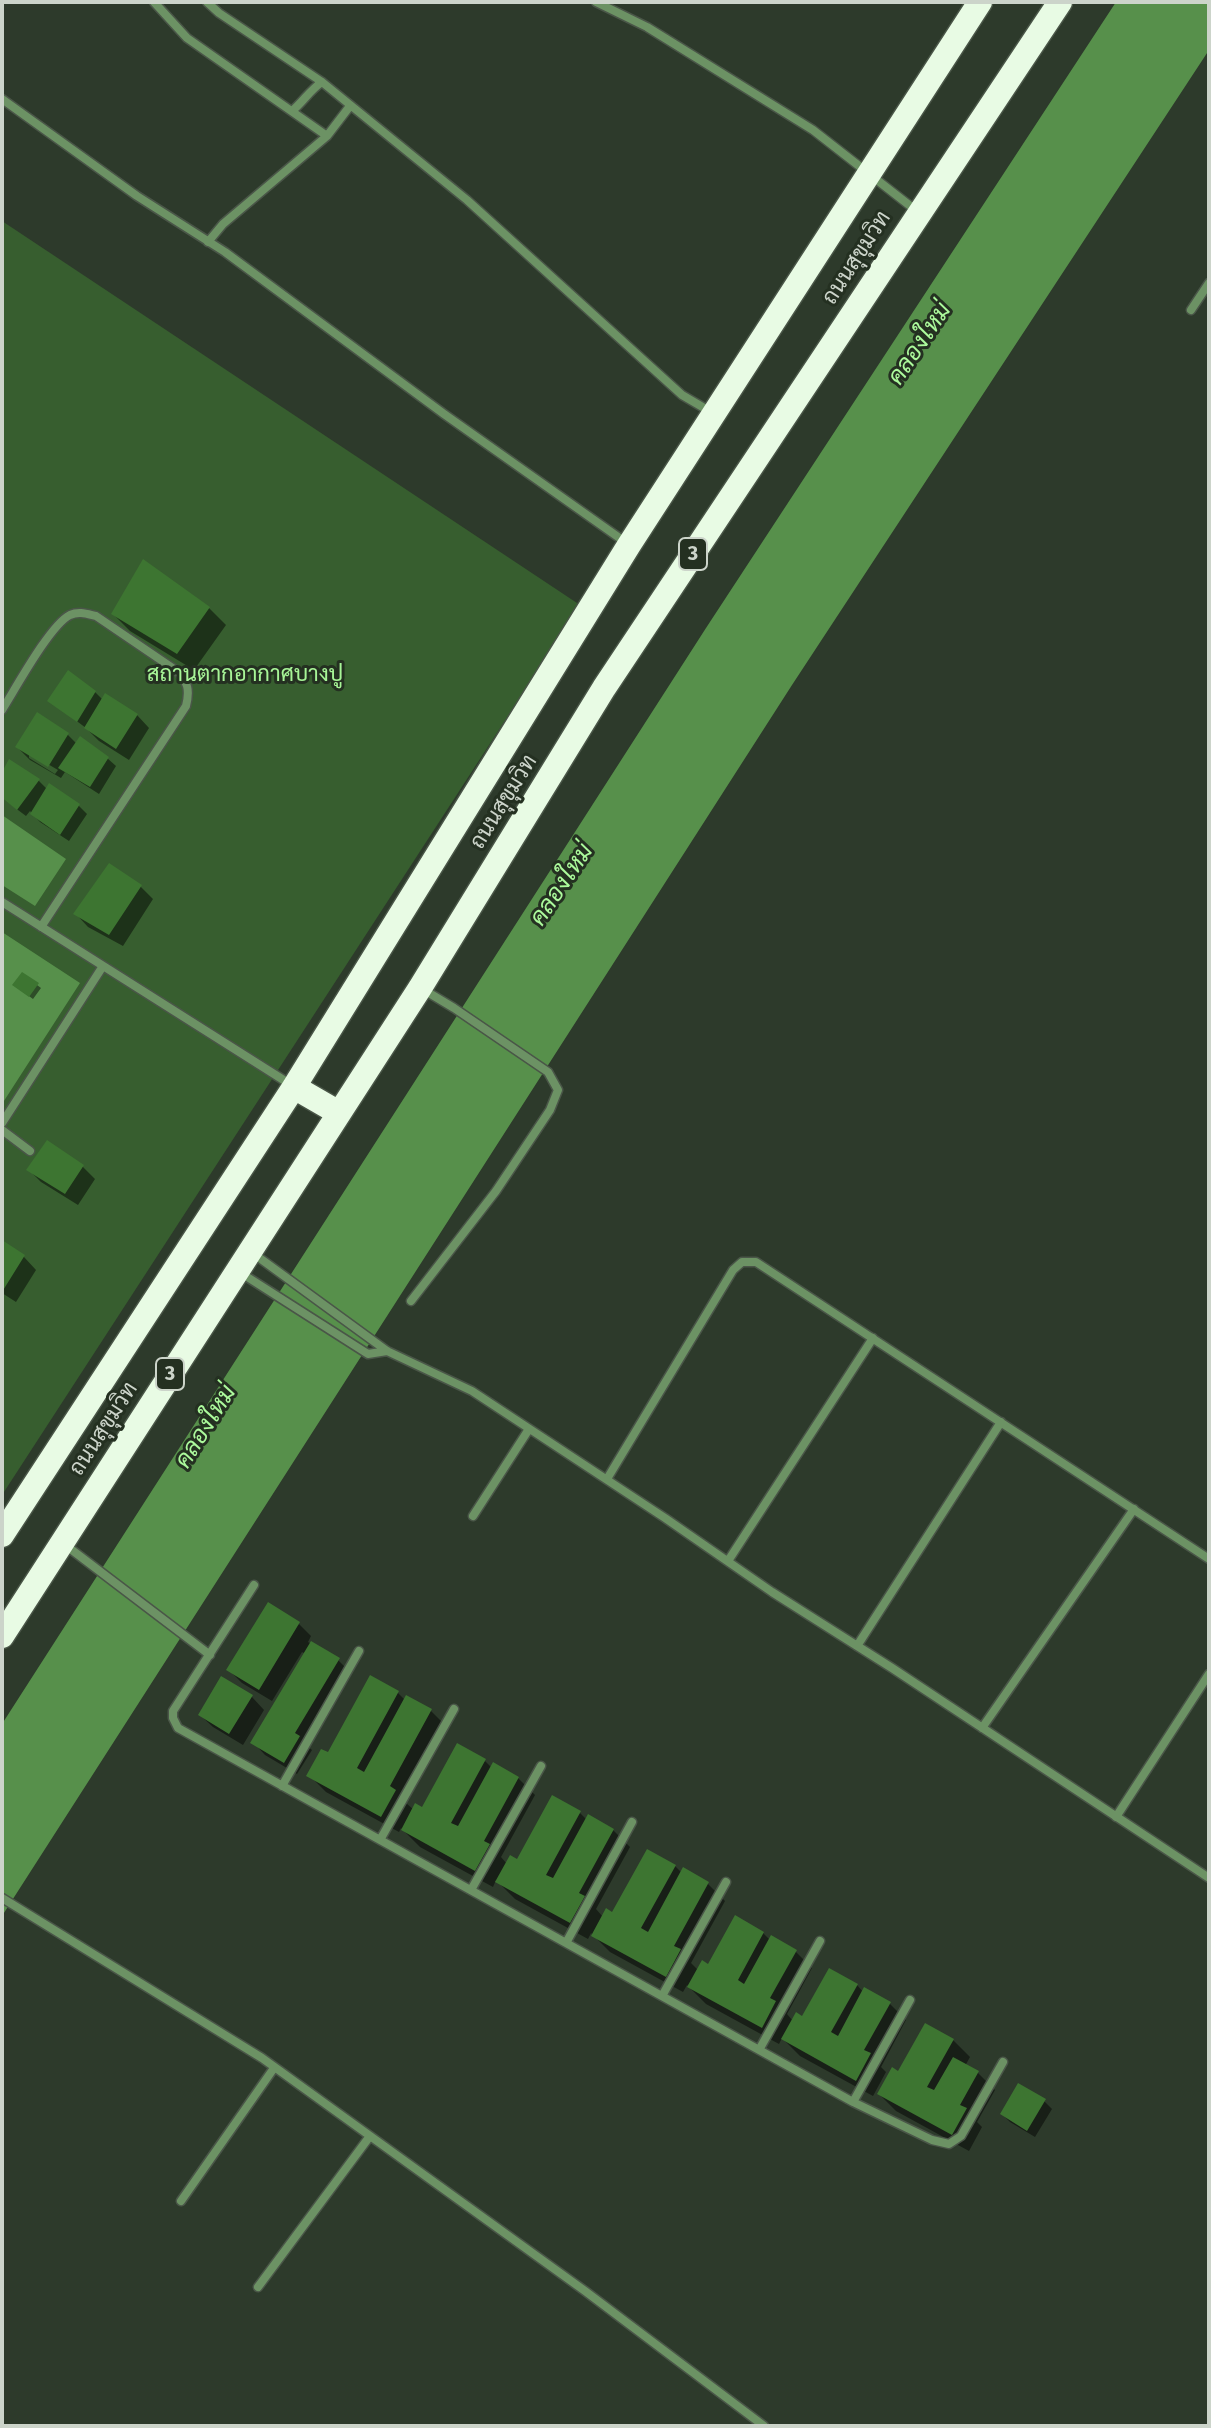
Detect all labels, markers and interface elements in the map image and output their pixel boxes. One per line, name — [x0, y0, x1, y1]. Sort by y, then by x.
street label: ถนนสุขุมวิท — [817, 206, 897, 310]
water label: คลองใหม่ — [882, 298, 958, 390]
road number: 3 — [679, 538, 707, 570]
park label: สถานตากอากาศบางปู — [147, 662, 343, 688]
street label: ถนนสุขุมวิท — [465, 750, 543, 854]
water label: คลองใหม่ — [524, 839, 600, 931]
road number: 3 — [156, 1358, 184, 1390]
street label: ถนนสุขุมวิท — [64, 1377, 144, 1481]
water label: คลองใหม่ — [169, 1380, 243, 1474]

